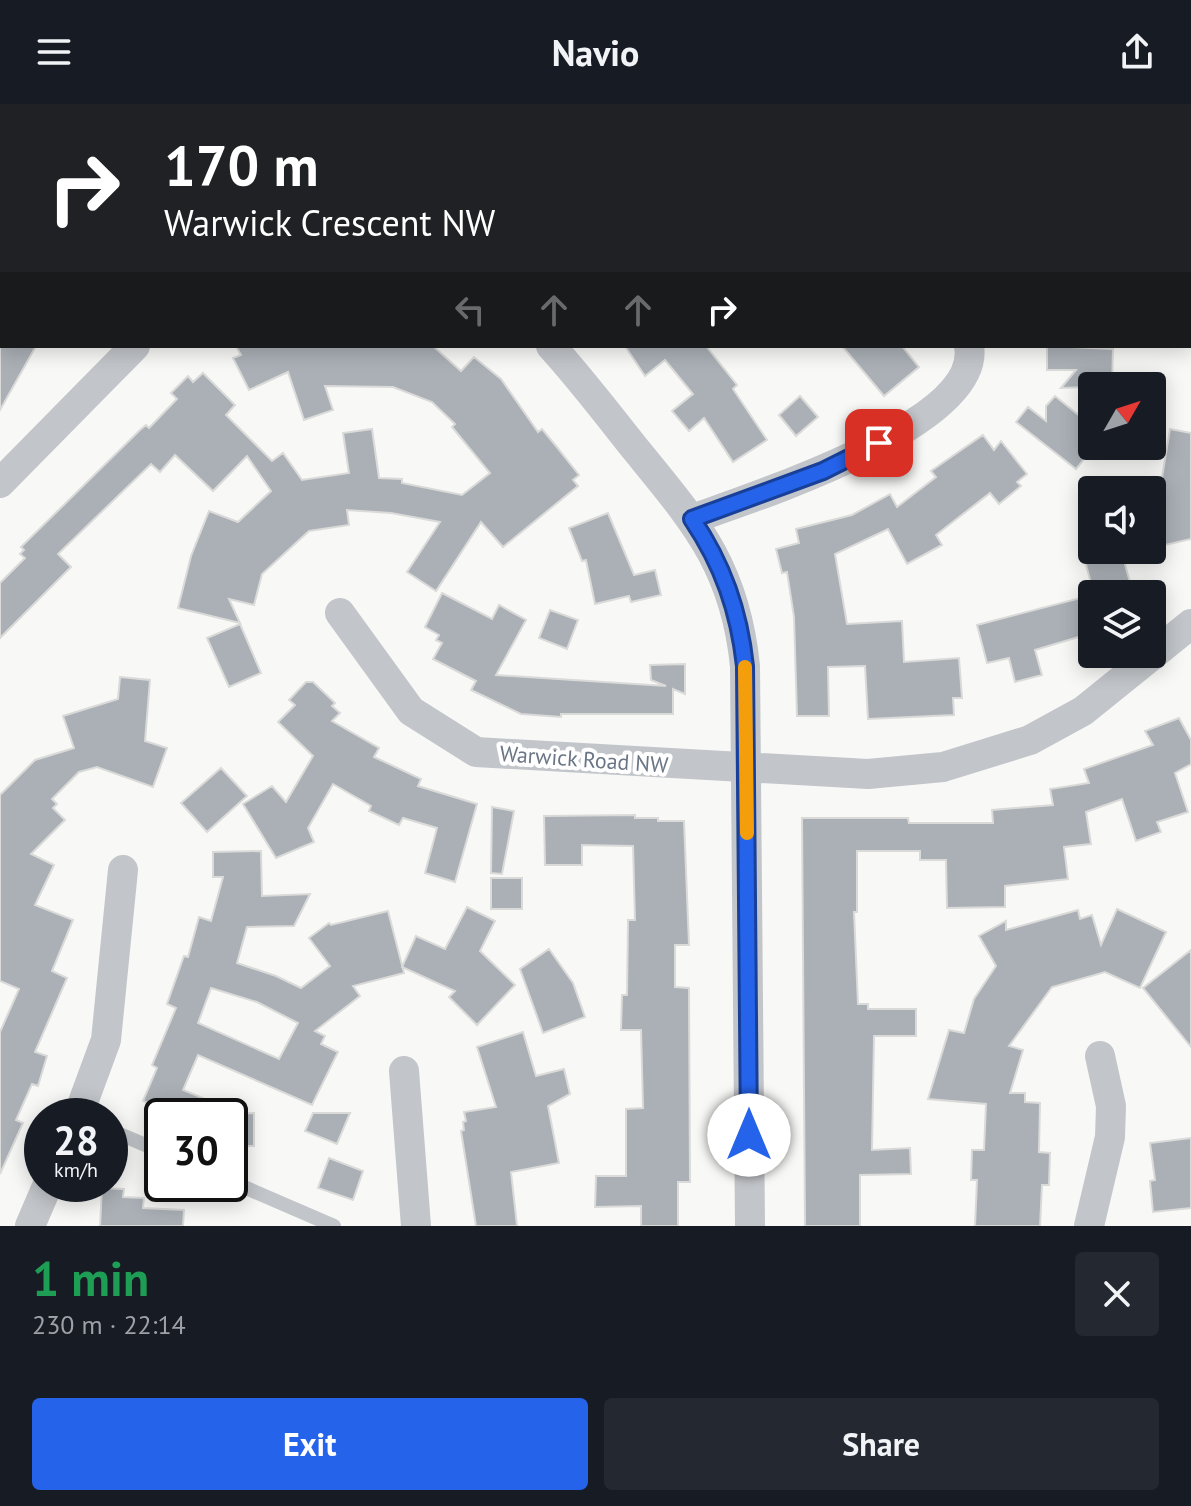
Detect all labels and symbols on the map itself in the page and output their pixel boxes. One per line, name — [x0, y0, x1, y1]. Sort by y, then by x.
north arrow — [1078, 372, 1166, 460]
pin — [845, 409, 913, 477]
street label: Warwick Road NW — [499, 739, 670, 779]
position arrow — [707, 1093, 791, 1177]
speed limit sign: 30 — [144, 1098, 248, 1202]

